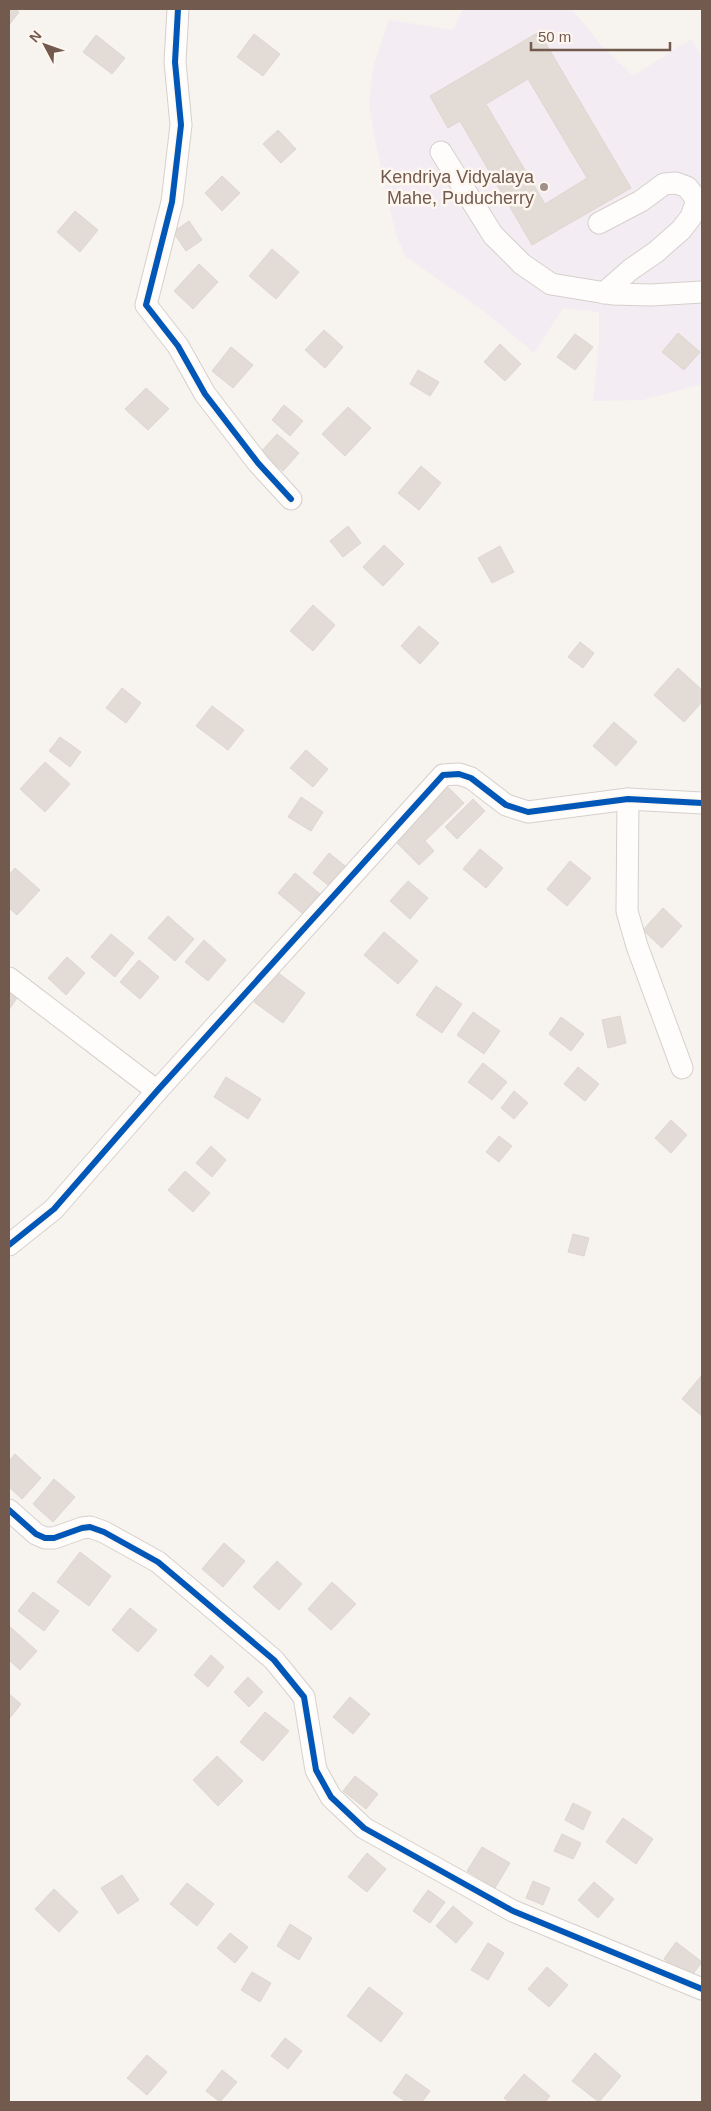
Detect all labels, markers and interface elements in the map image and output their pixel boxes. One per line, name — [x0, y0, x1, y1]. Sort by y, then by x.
north arrow — [20, 20, 70, 70]
scale bar — [531, 20, 670, 52]
text: N — [26, 27, 45, 46]
text: 50 m — [538, 28, 571, 45]
place label: Kendriya Vidyalaya Mahe, Puducherry — [380, 167, 535, 208]
marker: Kendriya Vidyalaya Mahe, Puducherry — [538, 181, 550, 193]

